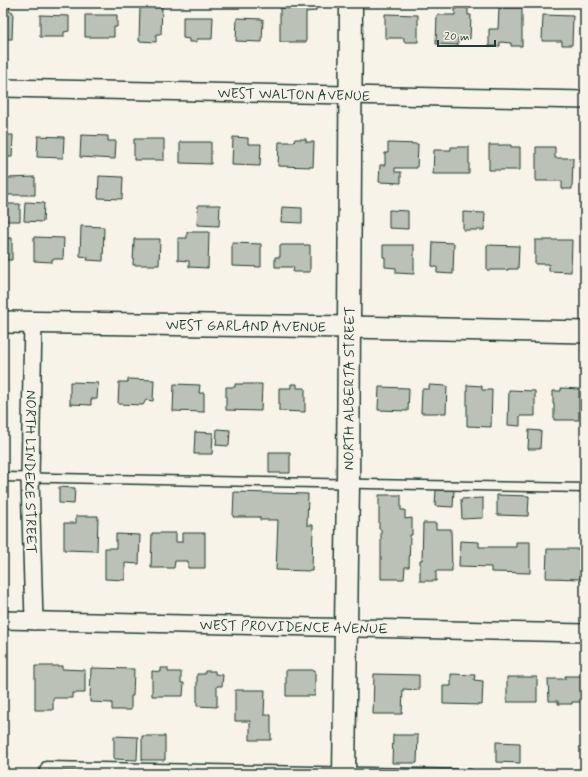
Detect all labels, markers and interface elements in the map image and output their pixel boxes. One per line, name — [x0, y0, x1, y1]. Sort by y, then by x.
scale bar — [438, 22, 495, 48]
text: 20 m — [444, 29, 470, 45]
street label: WEST WALTON AVENUE — [217, 84, 370, 106]
street label: NORTH ALBERTA STREET — [340, 306, 359, 470]
street label: WEST GARLAND AVENUE — [166, 316, 326, 337]
street label: NORTH LINDEKE STREET — [20, 390, 40, 554]
street label: WEST PROVIDENCE AVENUE — [199, 616, 388, 639]

